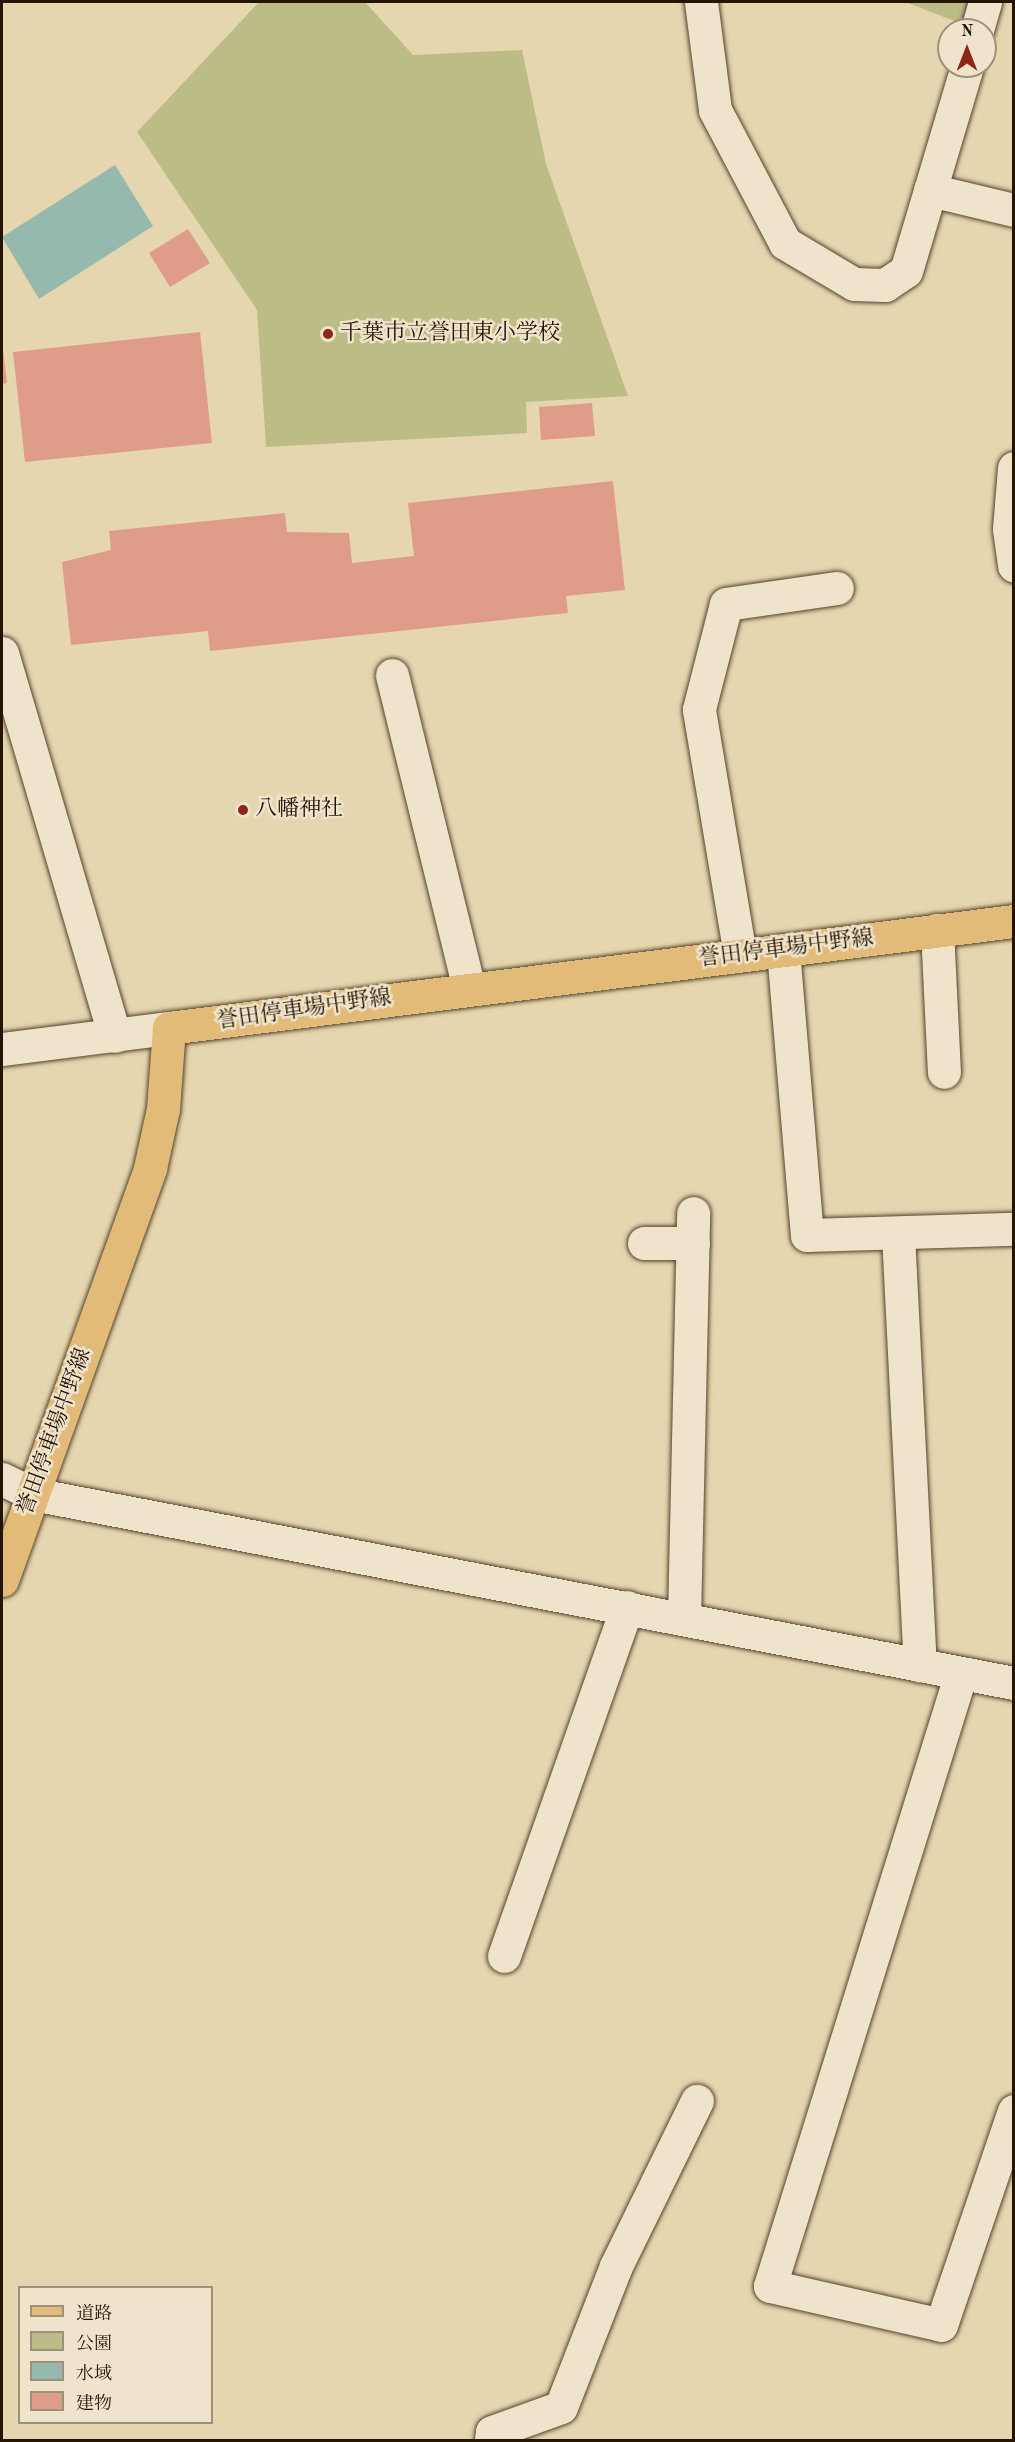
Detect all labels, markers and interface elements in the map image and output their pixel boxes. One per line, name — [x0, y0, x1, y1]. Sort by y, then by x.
north arrow — [937, 18, 997, 78]
text: N — [961, 24, 973, 40]
place label: 千葉市立誉田東小学校 — [340, 321, 560, 347]
marker: 千葉市立誉田東小学校 — [321, 327, 335, 341]
place label: 八幡神社 — [255, 797, 343, 823]
marker: 八幡神社 — [236, 803, 250, 817]
street label: 誉田停車場中野線 — [697, 925, 875, 973]
street label: 誉田停車場中野線 — [215, 985, 393, 1035]
street label: 誉田停車場中野線 — [12, 1345, 98, 1519]
legend — [18, 2286, 213, 2424]
text: 道路 — [76, 2305, 112, 2323]
text: 公園 — [76, 2335, 112, 2353]
text: 水域 — [76, 2365, 112, 2383]
text: 建物 — [76, 2395, 112, 2413]

